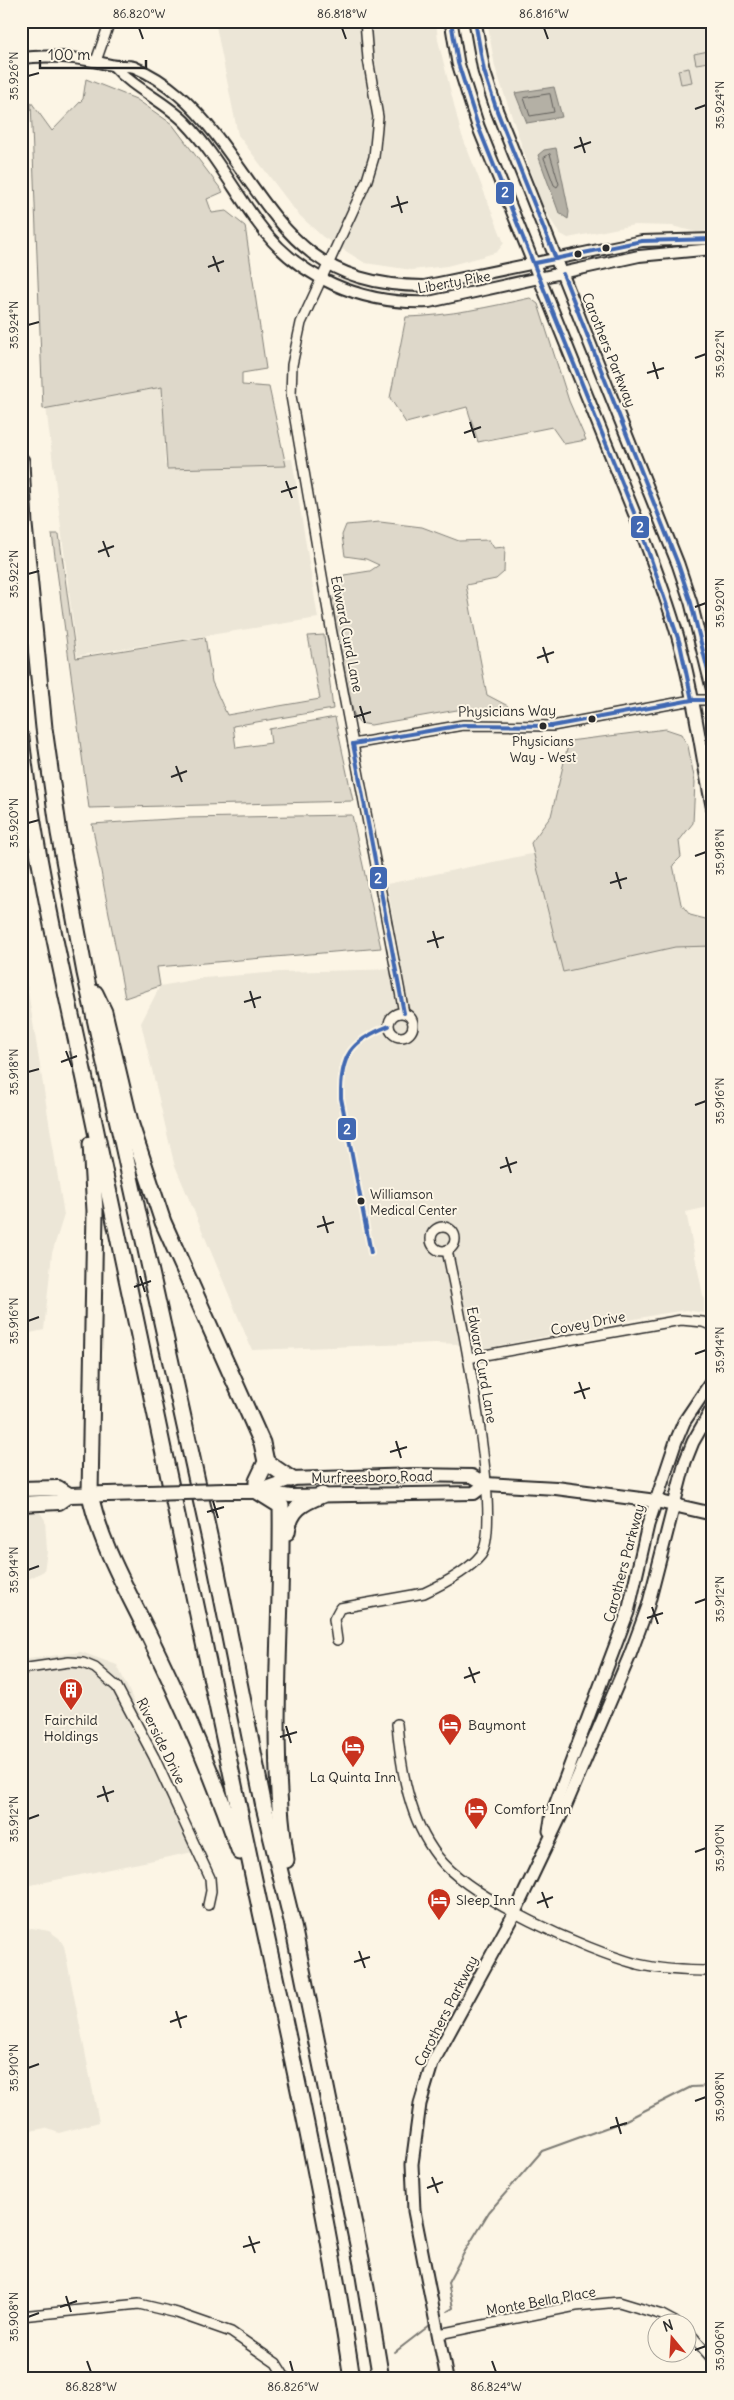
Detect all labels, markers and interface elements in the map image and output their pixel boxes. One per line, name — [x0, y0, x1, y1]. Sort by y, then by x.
text: 86.820°W — [113, 6, 165, 21]
text: 86.818°W — [317, 6, 367, 21]
text: 86.816°W — [519, 6, 569, 21]
scale bar — [40, 38, 146, 70]
text: 100 m — [48, 45, 90, 64]
text: 35.926°N — [6, 52, 21, 100]
text: 35.924°N — [712, 81, 727, 129]
line badge: 2 — [495, 181, 515, 205]
text: 2 — [501, 183, 509, 201]
unlabelled marker — [601, 243, 611, 253]
unlabelled marker — [573, 249, 583, 259]
street label: Liberty Pike — [416, 267, 492, 297]
street label: Carothers Parkway — [578, 290, 640, 410]
text: 35.924°N — [6, 301, 21, 349]
text: 35.922°N — [712, 330, 727, 378]
line badge: 2 — [630, 515, 650, 539]
text: 2 — [636, 518, 644, 536]
text: 35.922°N — [6, 550, 21, 598]
street label: Edward Curd Lane — [327, 574, 367, 694]
text: 35.920°N — [712, 578, 727, 628]
street label: Physicians Way — [458, 701, 556, 721]
unlabelled marker — [587, 714, 597, 724]
marker: Physicians Way - West — [538, 721, 548, 731]
place label: Physicians Way - West — [510, 733, 577, 766]
text: 35.920°N — [6, 798, 21, 848]
text: 35.918°N — [712, 828, 727, 876]
line badge: 2 — [369, 866, 388, 890]
text: 2 — [374, 869, 382, 887]
text: 35.918°N — [6, 1048, 21, 1096]
text: 35.916°N — [712, 1077, 727, 1125]
line badge: 2 — [337, 1117, 357, 1141]
text: 2 — [343, 1120, 351, 1138]
place label: Williamson Medical Center — [370, 1186, 458, 1219]
marker: Williamson Medical Center — [356, 1196, 366, 1206]
text: 35.916°N — [6, 1297, 21, 1345]
street label: Edward Curd Lane — [463, 1305, 501, 1425]
street label: Covey Drive — [549, 1307, 627, 1339]
text: 35.914°N — [712, 1326, 727, 1374]
street label: Murfreesboro Road — [311, 1467, 433, 1487]
street label: Carothers Parkway — [600, 1502, 648, 1624]
text: 35.914°N — [6, 1546, 21, 1594]
text: 35.912°N — [712, 1576, 727, 1622]
building icon: Fairchild Holdings — [58, 1677, 84, 1711]
street label: Riverside Drive — [132, 1695, 190, 1787]
place label: Fairchild Holdings — [44, 1711, 98, 1745]
hotel icon: Baymont — [437, 1712, 463, 1746]
place label: Baymont — [468, 1716, 526, 1734]
hotel icon: La Quinta Inn — [340, 1734, 366, 1768]
place label: La Quinta Inn — [310, 1768, 396, 1786]
text: 35.912°N — [6, 1796, 21, 1842]
hotel icon: Comfort Inn — [463, 1796, 489, 1830]
place label: Comfort Inn — [494, 1800, 571, 1818]
text: 35.910°N — [712, 1824, 727, 1872]
hotel icon: Sleep Inn — [426, 1887, 452, 1921]
place label: Sleep Inn — [456, 1891, 516, 1909]
street label: Carothers Parkway — [410, 1953, 482, 2069]
text: 35.910°N — [6, 2044, 21, 2092]
text: 35.908°N — [712, 2072, 727, 2122]
street label: Monte Bella Place — [485, 2283, 597, 2319]
text: 35.908°N — [6, 2292, 21, 2342]
north arrow — [646, 2312, 696, 2362]
text: N — [661, 2316, 675, 2336]
text: 35.906°N — [712, 2321, 727, 2371]
text: 86.828°W — [65, 2379, 117, 2394]
text: 86.826°W — [267, 2379, 319, 2394]
text: 86.824°W — [470, 2379, 522, 2394]

